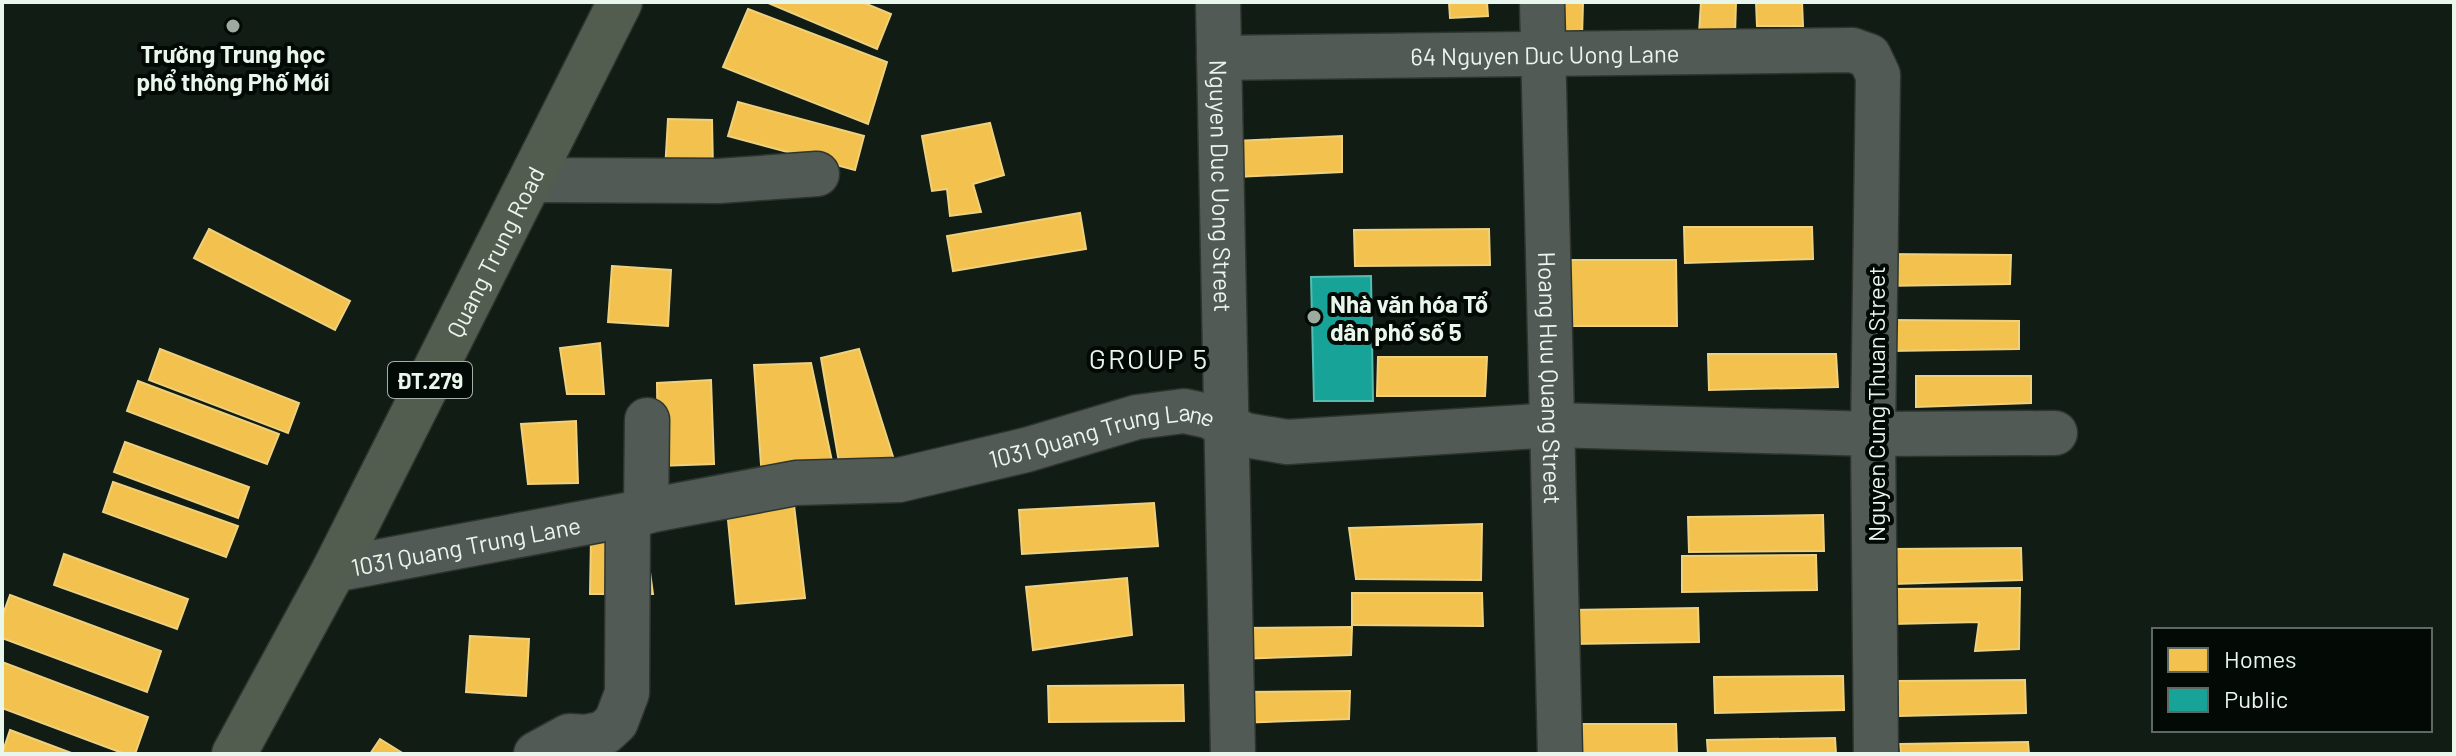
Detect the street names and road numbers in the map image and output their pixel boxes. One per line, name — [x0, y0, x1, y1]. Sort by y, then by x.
street label: 64 Nguyen Duc Uong Lane — [1410, 38, 1680, 70]
street label: Nguyen Duc Uong Street — [1205, 59, 1239, 313]
street label: Quang Trung Road — [439, 161, 549, 342]
street label: Hoang Huu Quang Street — [1533, 251, 1569, 505]
street label: Nguyen Cung Thuan Street — [1861, 266, 1890, 542]
road number: ĐT.279 — [388, 362, 472, 398]
street label: 1031 Quang Trung Lane — [986, 396, 1221, 473]
street label: 1031 Quang Trung Lane — [348, 509, 583, 581]

